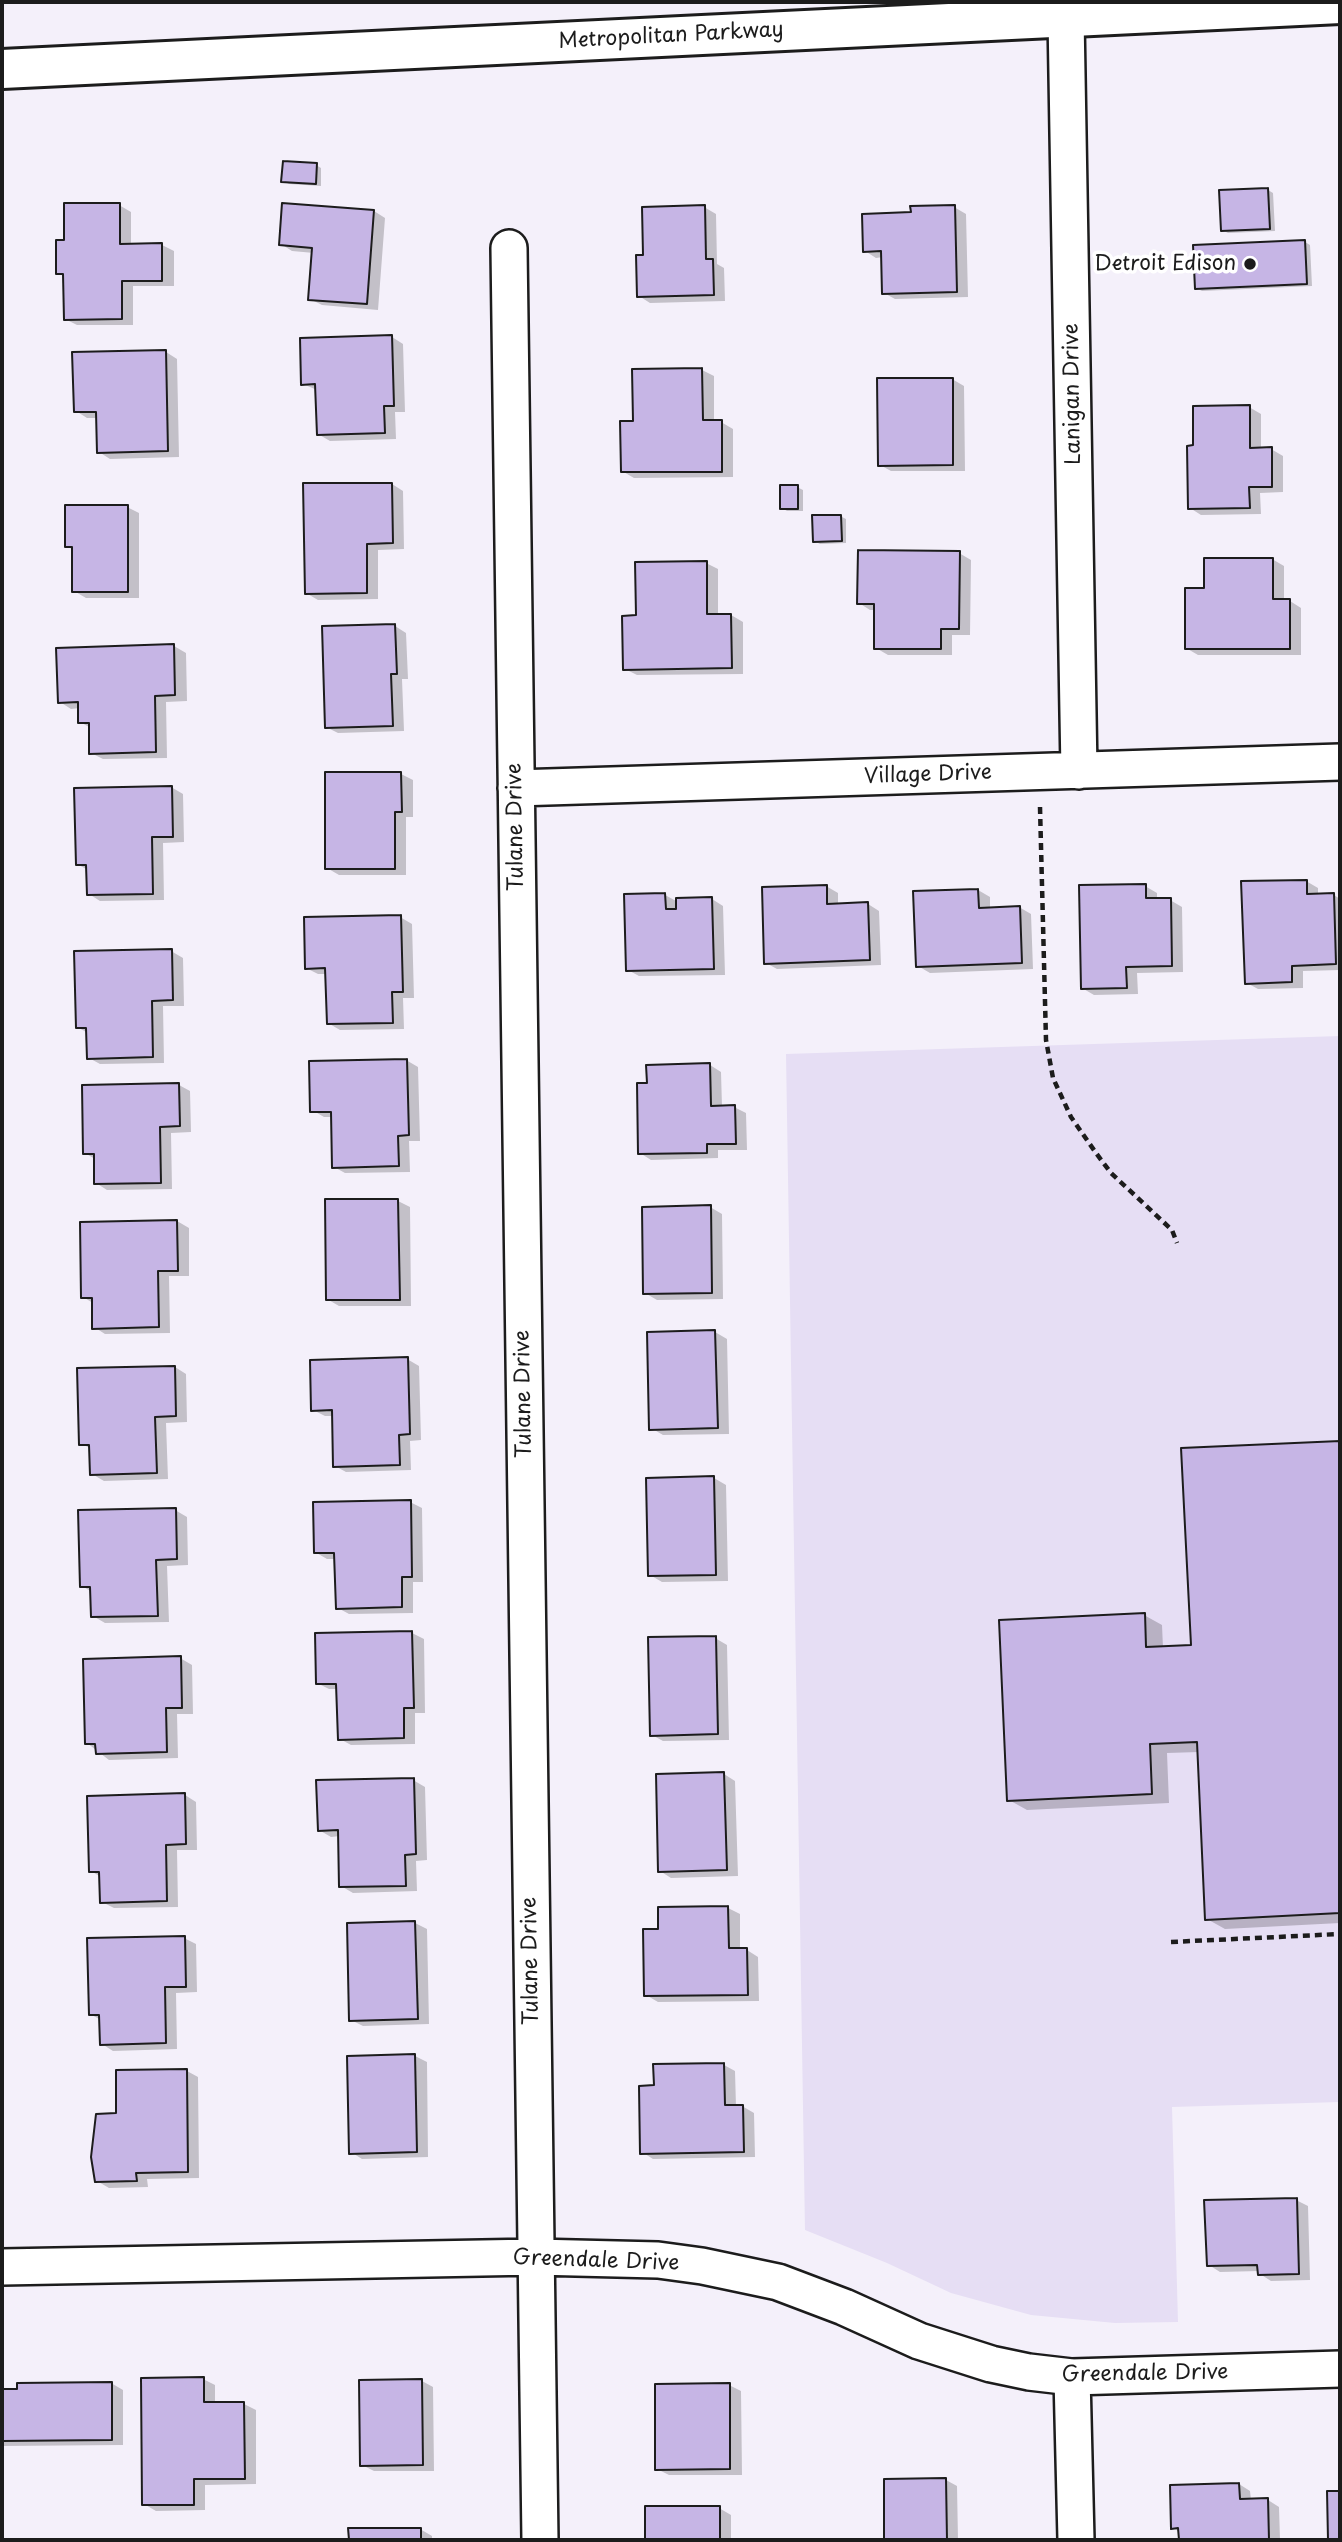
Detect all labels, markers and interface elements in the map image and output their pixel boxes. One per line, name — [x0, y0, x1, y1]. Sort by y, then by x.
street label: Metropolitan Parkway — [558, 18, 784, 54]
place label: Detroit Edison — [1094, 251, 1236, 277]
marker: Detroit Edison — [1242, 256, 1258, 272]
street label: Lanigan Drive — [1059, 323, 1087, 465]
street label: Village Drive — [864, 760, 992, 790]
street label: Tulane Drive — [502, 763, 530, 891]
street label: Tulane Drive — [510, 1330, 538, 1458]
street label: Tulane Drive — [517, 1897, 545, 2025]
street label: Greendale Drive — [512, 2245, 680, 2277]
street label: Greendale Drive — [1061, 2360, 1229, 2388]

